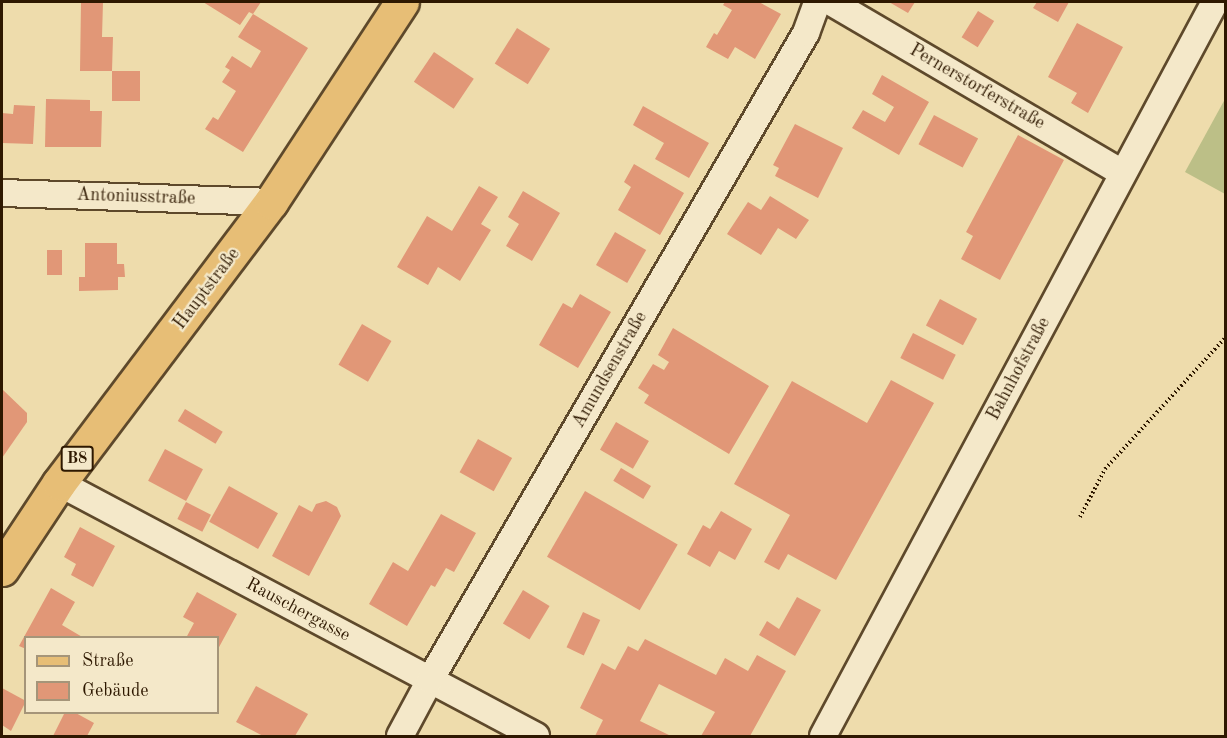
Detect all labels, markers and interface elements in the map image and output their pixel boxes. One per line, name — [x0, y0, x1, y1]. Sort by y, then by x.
street label: Pernerstorferstraße — [906, 40, 1048, 134]
street label: Antoniusstraße — [76, 184, 196, 210]
street label: Hauptstraße — [169, 244, 245, 334]
street label: Amundsenstraße — [568, 308, 652, 432]
street label: Bahnhofstraße — [983, 314, 1055, 424]
road number: B8 — [60, 446, 94, 472]
street label: Rauschergasse — [242, 573, 354, 647]
legend — [24, 636, 219, 714]
text: Straße — [82, 652, 133, 670]
text: Gebäude — [82, 682, 149, 700]

